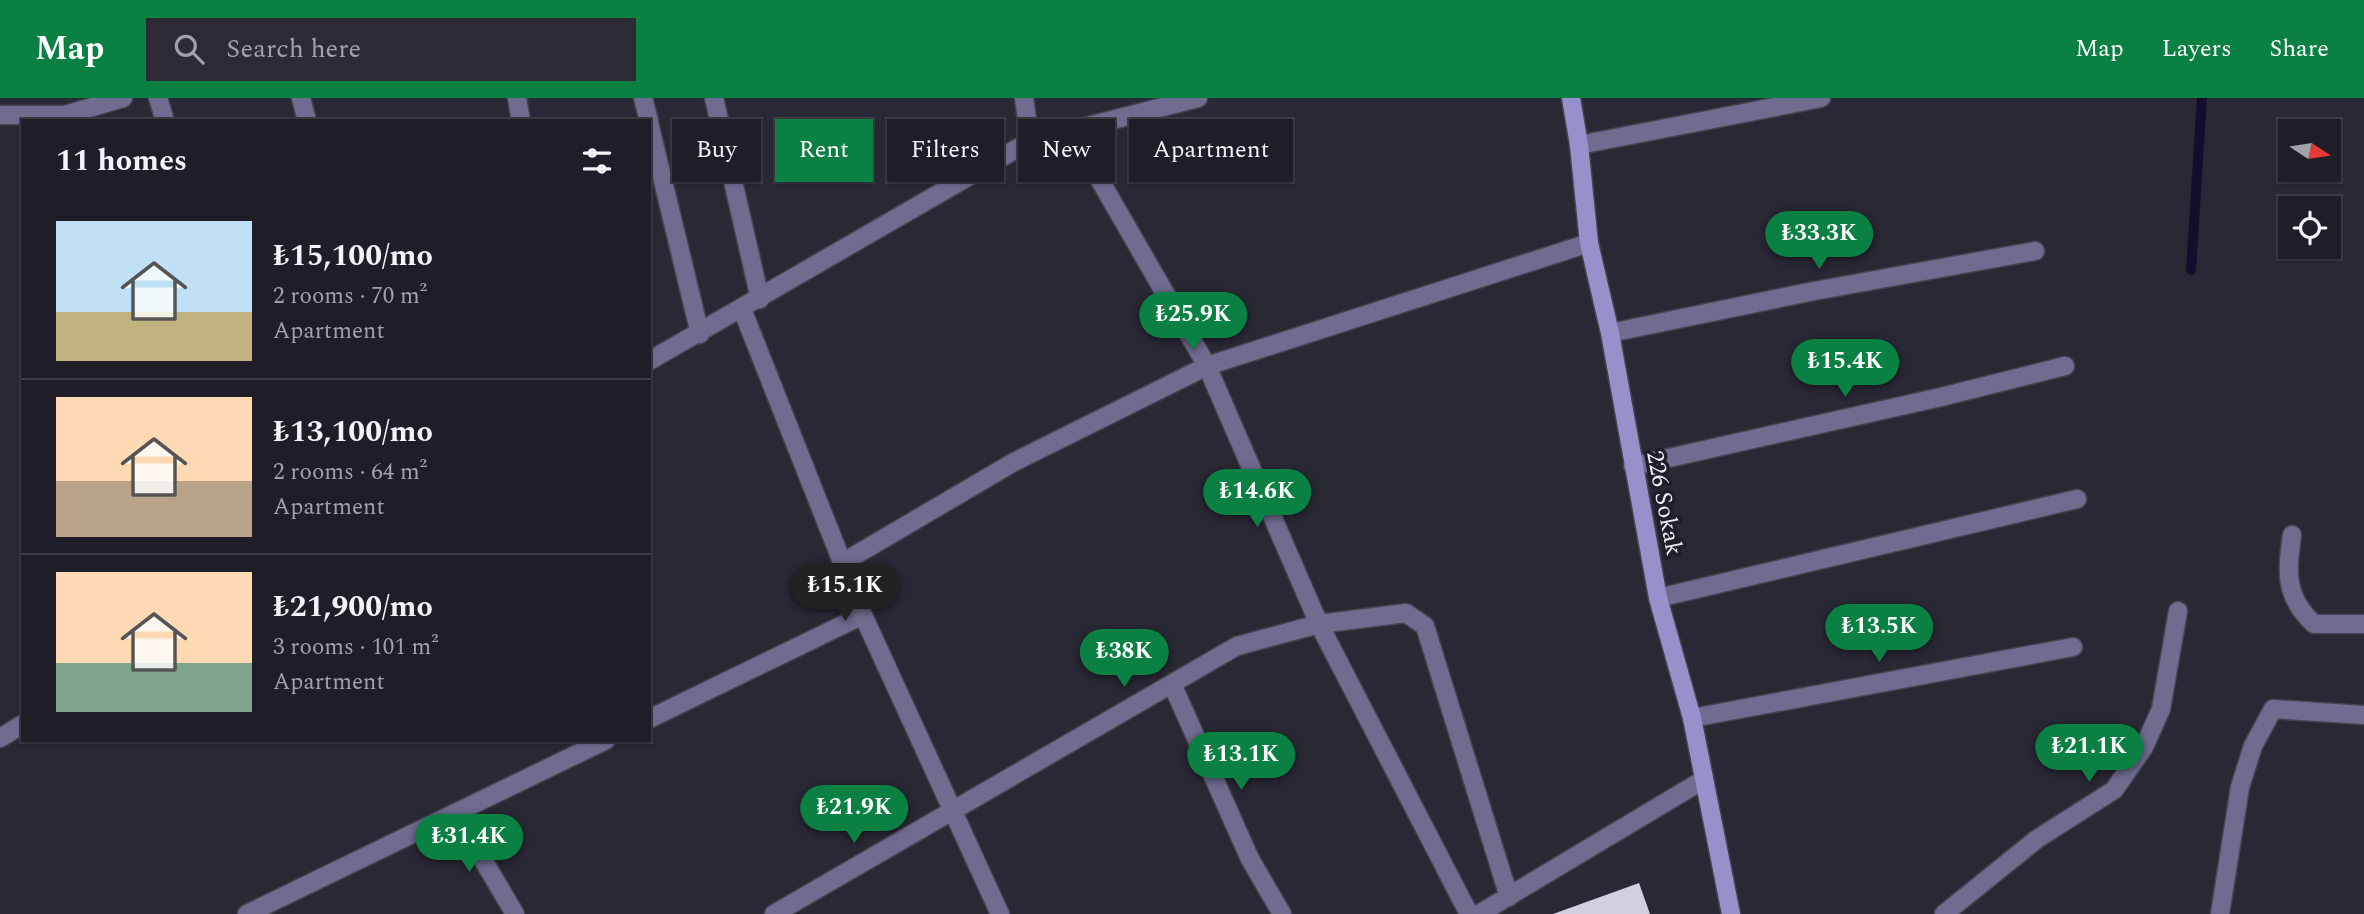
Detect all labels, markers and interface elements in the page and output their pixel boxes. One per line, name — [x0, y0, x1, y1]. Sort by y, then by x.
search box — [146, 18, 636, 81]
text: Map — [35, 24, 104, 74]
text: Search here — [226, 29, 361, 69]
icon: search — [170, 30, 208, 68]
text: Map — [2075, 31, 2124, 67]
text: Layers — [2162, 31, 2232, 67]
text: Share — [2270, 31, 2329, 67]
chip: Buy — [672, 119, 761, 182]
chip: Rent — [775, 119, 873, 182]
chip: Filters — [887, 119, 1004, 182]
chip: New — [1018, 119, 1115, 182]
chip: Apartment — [1129, 119, 1293, 182]
north arrow — [2278, 119, 2342, 182]
map controls — [2278, 119, 2341, 259]
text: 11 homes — [56, 138, 187, 184]
icon: filters — [578, 142, 616, 180]
button: locate — [2278, 196, 2341, 259]
pin: ₺33.3K — [1762, 212, 1876, 271]
text: ₺33.3K — [1781, 216, 1857, 251]
text: ₺15,100/mo — [273, 233, 433, 279]
icon: home — [112, 249, 196, 333]
text: 2 rooms · 70 m² — [273, 279, 427, 314]
pin: ₺25.9K — [1136, 292, 1250, 352]
text: ₺25.9K — [1155, 297, 1231, 332]
text: Apartment — [273, 314, 385, 349]
pin: ₺15.4K — [1788, 340, 1902, 399]
text: ₺15.4K — [1807, 344, 1883, 379]
text: ₺13,100/mo — [273, 409, 433, 455]
icon: home — [112, 425, 196, 509]
street label: 226 Sokak — [1636, 448, 1692, 559]
text: 2 rooms · 64 m² — [273, 455, 427, 490]
pin: ₺14.6K — [1200, 470, 1314, 529]
text: ₺14.6K — [1219, 474, 1295, 509]
text: Apartment — [273, 490, 385, 525]
pin: ₺15.1K — [788, 564, 902, 623]
text: ₺15.1K — [807, 568, 883, 603]
text: ₺21,900/mo — [273, 584, 433, 630]
icon: home — [112, 600, 196, 684]
pin: ₺13.5K — [1822, 604, 1936, 664]
text: ₺13.5K — [1841, 609, 1917, 644]
text: 3 rooms · 101 m² — [273, 630, 439, 665]
pin: ₺38K — [1083, 630, 1165, 689]
text: ₺38K — [1096, 634, 1152, 669]
text: Apartment — [273, 665, 385, 700]
pin: ₺21.1K — [2032, 724, 2146, 784]
text: ₺21.1K — [2051, 729, 2127, 764]
pin: ₺13.1K — [1184, 732, 1298, 792]
text: ₺13.1K — [1203, 737, 1279, 772]
pin: ₺21.9K — [797, 786, 911, 845]
text: ₺21.9K — [816, 790, 892, 825]
pin: ₺31.4K — [412, 814, 526, 874]
text: ₺31.4K — [431, 819, 507, 854]

